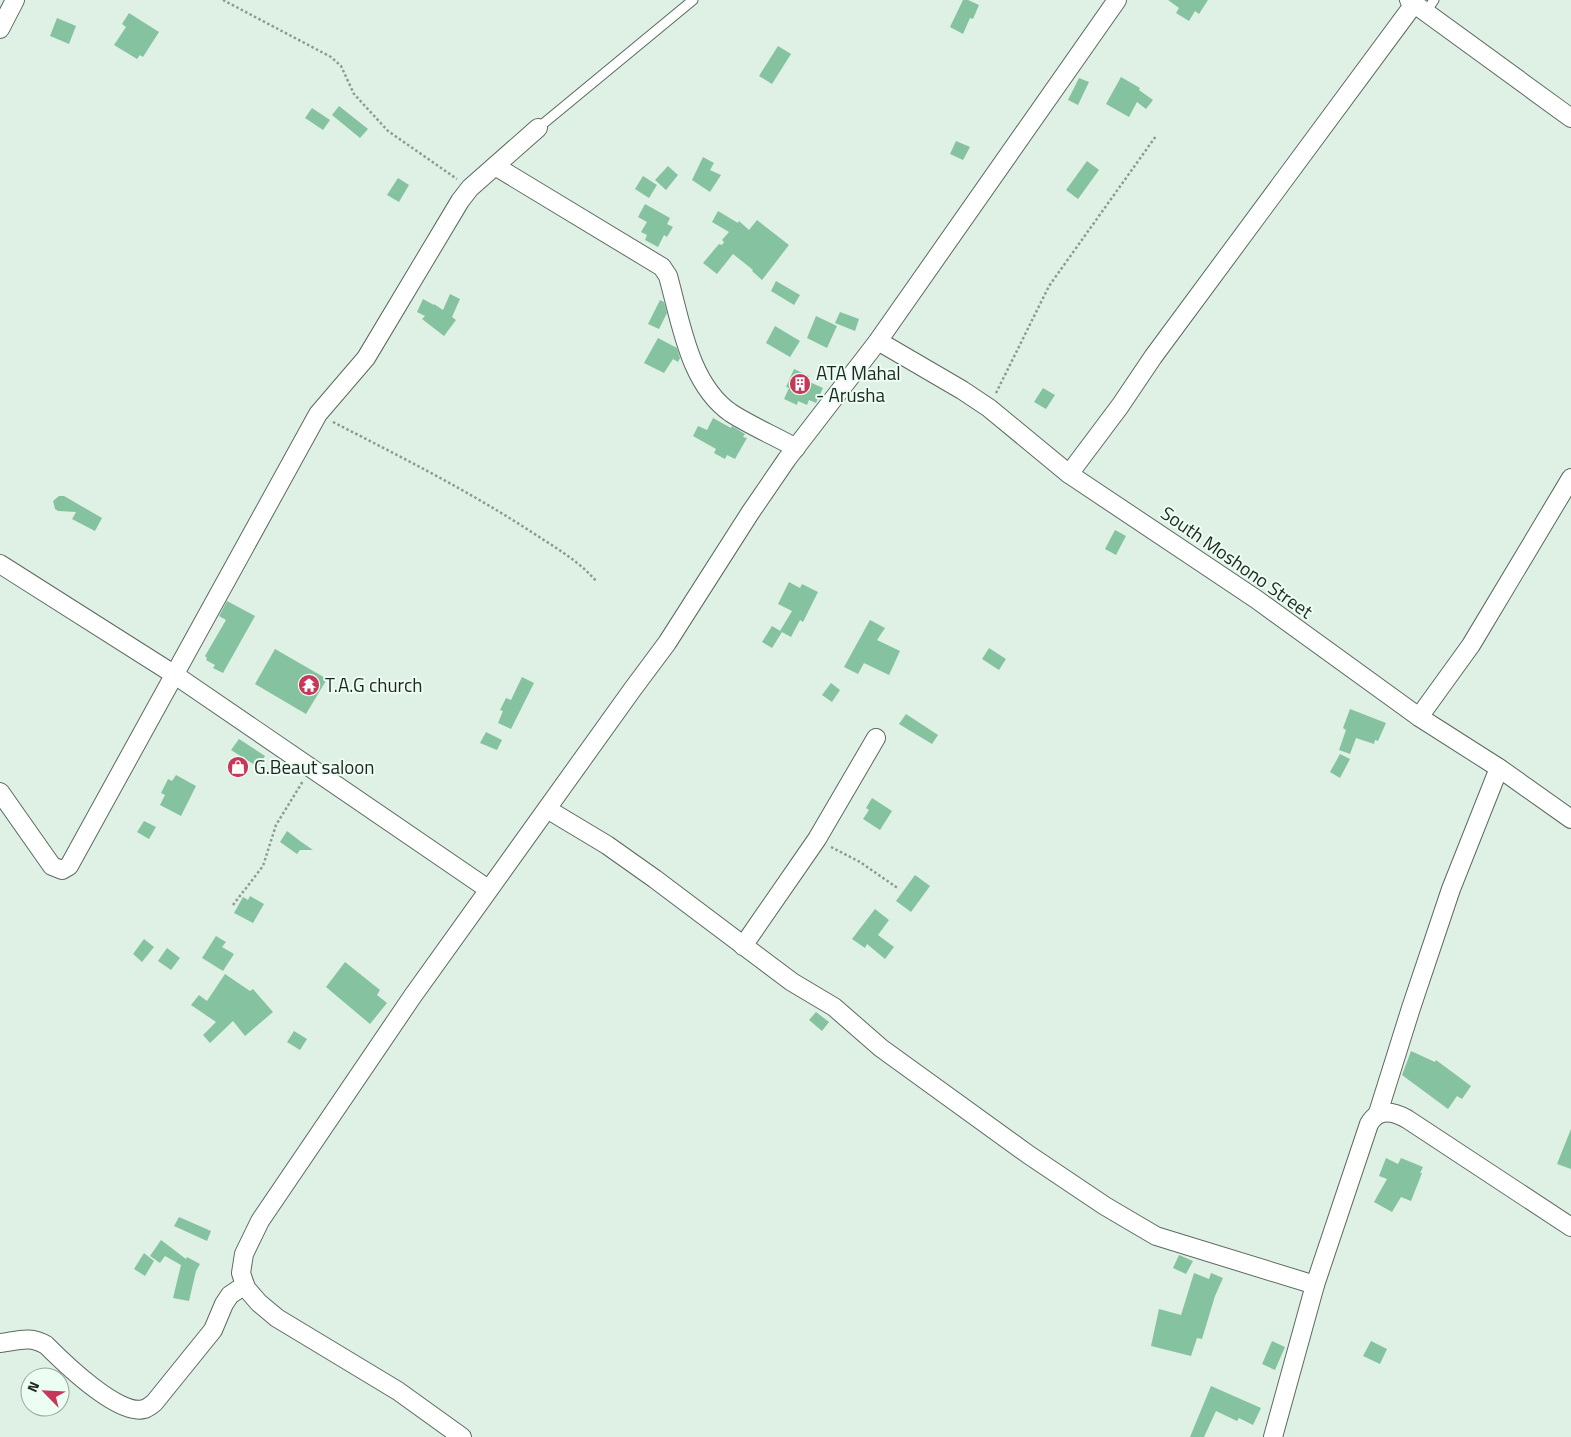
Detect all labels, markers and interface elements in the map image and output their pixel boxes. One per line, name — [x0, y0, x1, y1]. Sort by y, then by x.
place label: ATA Mahal - Arusha — [816, 358, 901, 409]
building icon: ATA Mahal - Arusha — [788, 372, 812, 396]
street label: South Moshono Street — [1155, 498, 1320, 625]
place label: T.A.G church — [325, 670, 422, 699]
temple icon: T.A.G church — [297, 673, 321, 697]
place label: G.Beaut saloon — [254, 752, 375, 781]
shop icon: G.Beaut saloon — [226, 755, 250, 779]
north arrow — [20, 1367, 70, 1417]
text: N — [21, 1378, 44, 1395]

